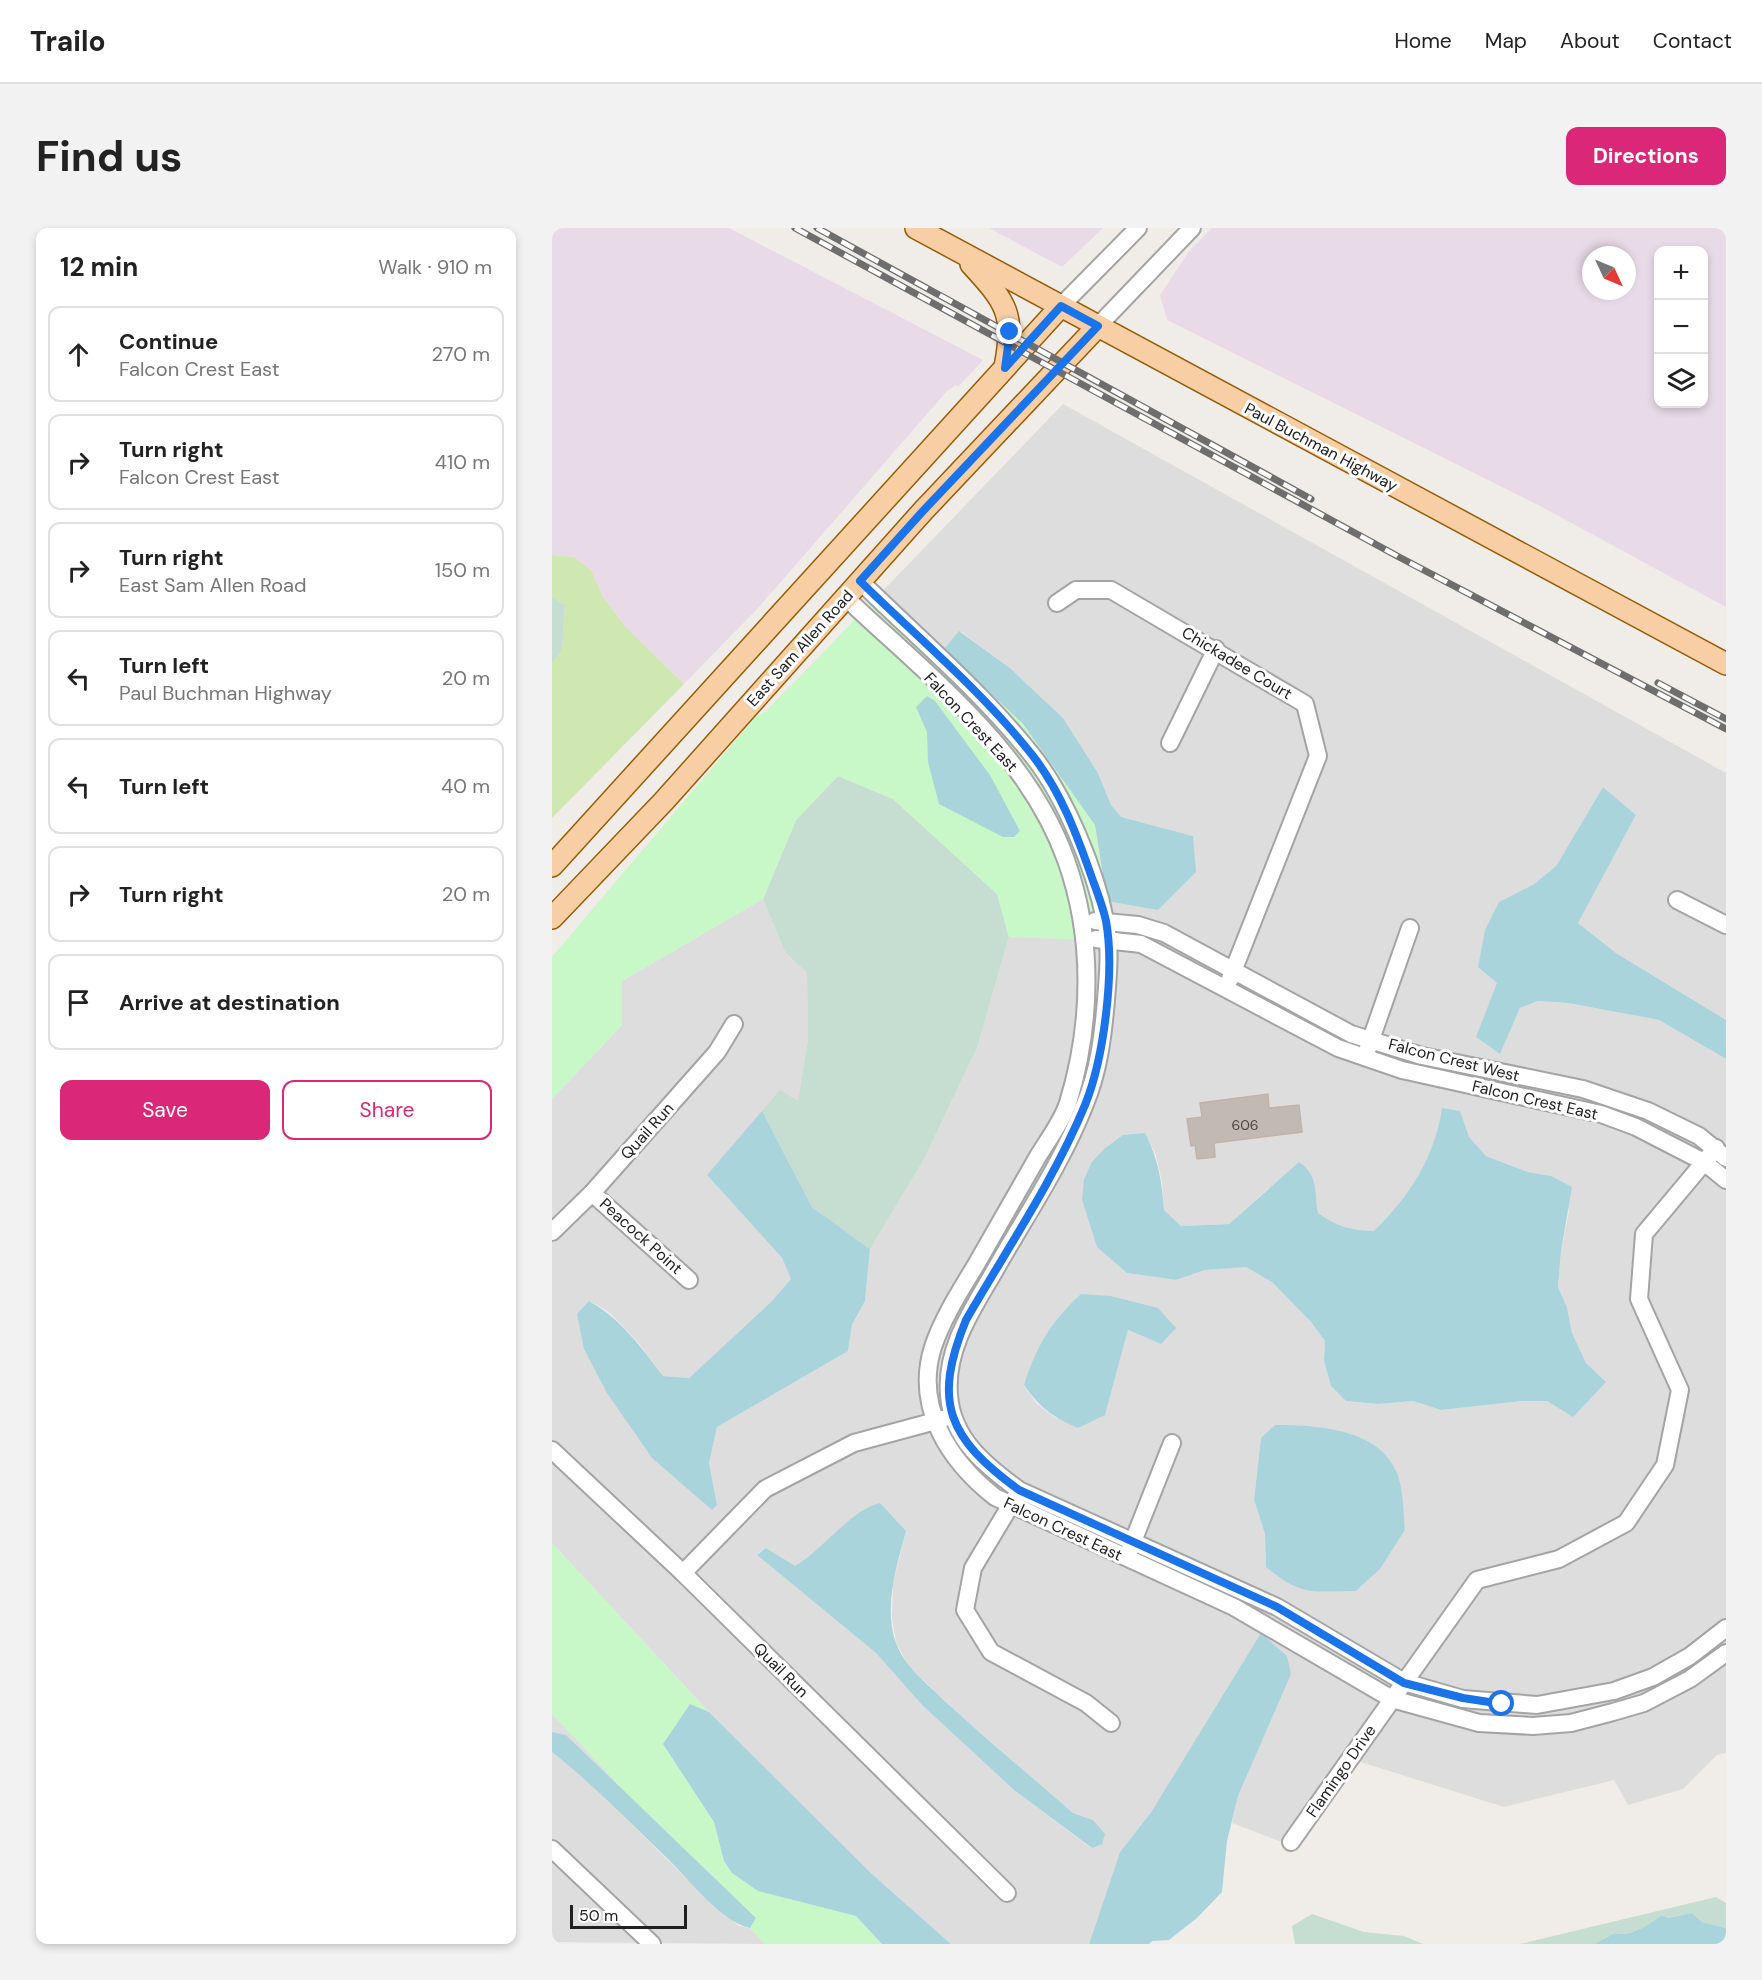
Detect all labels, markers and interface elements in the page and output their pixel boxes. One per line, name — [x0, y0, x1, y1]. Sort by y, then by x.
text: Trailo — [30, 23, 106, 60]
text: Home — [1394, 27, 1452, 55]
text: Map — [1485, 27, 1527, 55]
text: About — [1560, 27, 1620, 55]
text: Contact — [1653, 27, 1732, 55]
button: Directions — [1566, 127, 1726, 185]
text: Find us — [36, 129, 182, 184]
north arrow — [1582, 246, 1636, 300]
map controls — [1654, 246, 1708, 408]
button: + — [1654, 246, 1708, 300]
text: 12 min — [60, 250, 138, 284]
text: Walk · 910 m — [378, 254, 492, 280]
button: − — [1654, 300, 1708, 354]
route end — [996, 318, 1022, 344]
text: Continue — [119, 327, 218, 356]
icon: ahead — [62, 338, 95, 371]
text: 270 m — [432, 341, 490, 367]
button: layers — [1654, 354, 1708, 408]
text: Falcon Crest East — [119, 356, 280, 382]
street label: Paul Buchman Highway — [1241, 398, 1401, 496]
text: Turn right — [119, 435, 224, 464]
icon: right — [62, 446, 95, 479]
text: 410 m — [435, 449, 490, 475]
text: Falcon Crest East — [119, 464, 280, 490]
text: Turn right — [119, 543, 224, 572]
icon: right — [62, 554, 95, 587]
text: 150 m — [435, 557, 490, 583]
text: East Sam Allen Road — [119, 572, 306, 598]
street label: East Sam Allen Road — [742, 585, 858, 711]
street label: Chickadee Court — [1178, 622, 1296, 704]
text: Turn left — [119, 651, 209, 680]
icon: left — [62, 662, 95, 695]
text: 20 m — [442, 665, 490, 691]
street label: Falcon Crest East — [920, 668, 1022, 776]
text: Paul Buchman Highway — [119, 680, 332, 706]
icon: left — [62, 770, 95, 803]
text: Turn left — [119, 772, 209, 801]
text: 40 m — [441, 773, 490, 799]
icon: right — [62, 878, 95, 911]
text: Turn right — [119, 880, 224, 909]
text: 20 m — [442, 881, 490, 907]
icon: arrive — [62, 986, 95, 1019]
text: Arrive at destination — [119, 988, 340, 1017]
street label: Falcon Crest West — [1386, 1034, 1522, 1086]
street label: Falcon Crest East — [1470, 1075, 1600, 1125]
button: Save — [60, 1080, 270, 1140]
button: Share — [282, 1080, 492, 1140]
street label: Quail Run — [616, 1098, 678, 1164]
house number: 606 — [1231, 1116, 1259, 1134]
street label: Peacock Point — [595, 1193, 687, 1279]
street label: Falcon Crest East — [1000, 1492, 1126, 1566]
street label: Quail Run — [749, 1638, 813, 1702]
route start — [1488, 1690, 1514, 1716]
street label: Flamingo Drive — [1301, 1721, 1381, 1821]
scale bar — [570, 1902, 687, 1930]
text: 50 m — [579, 1905, 618, 1926]

